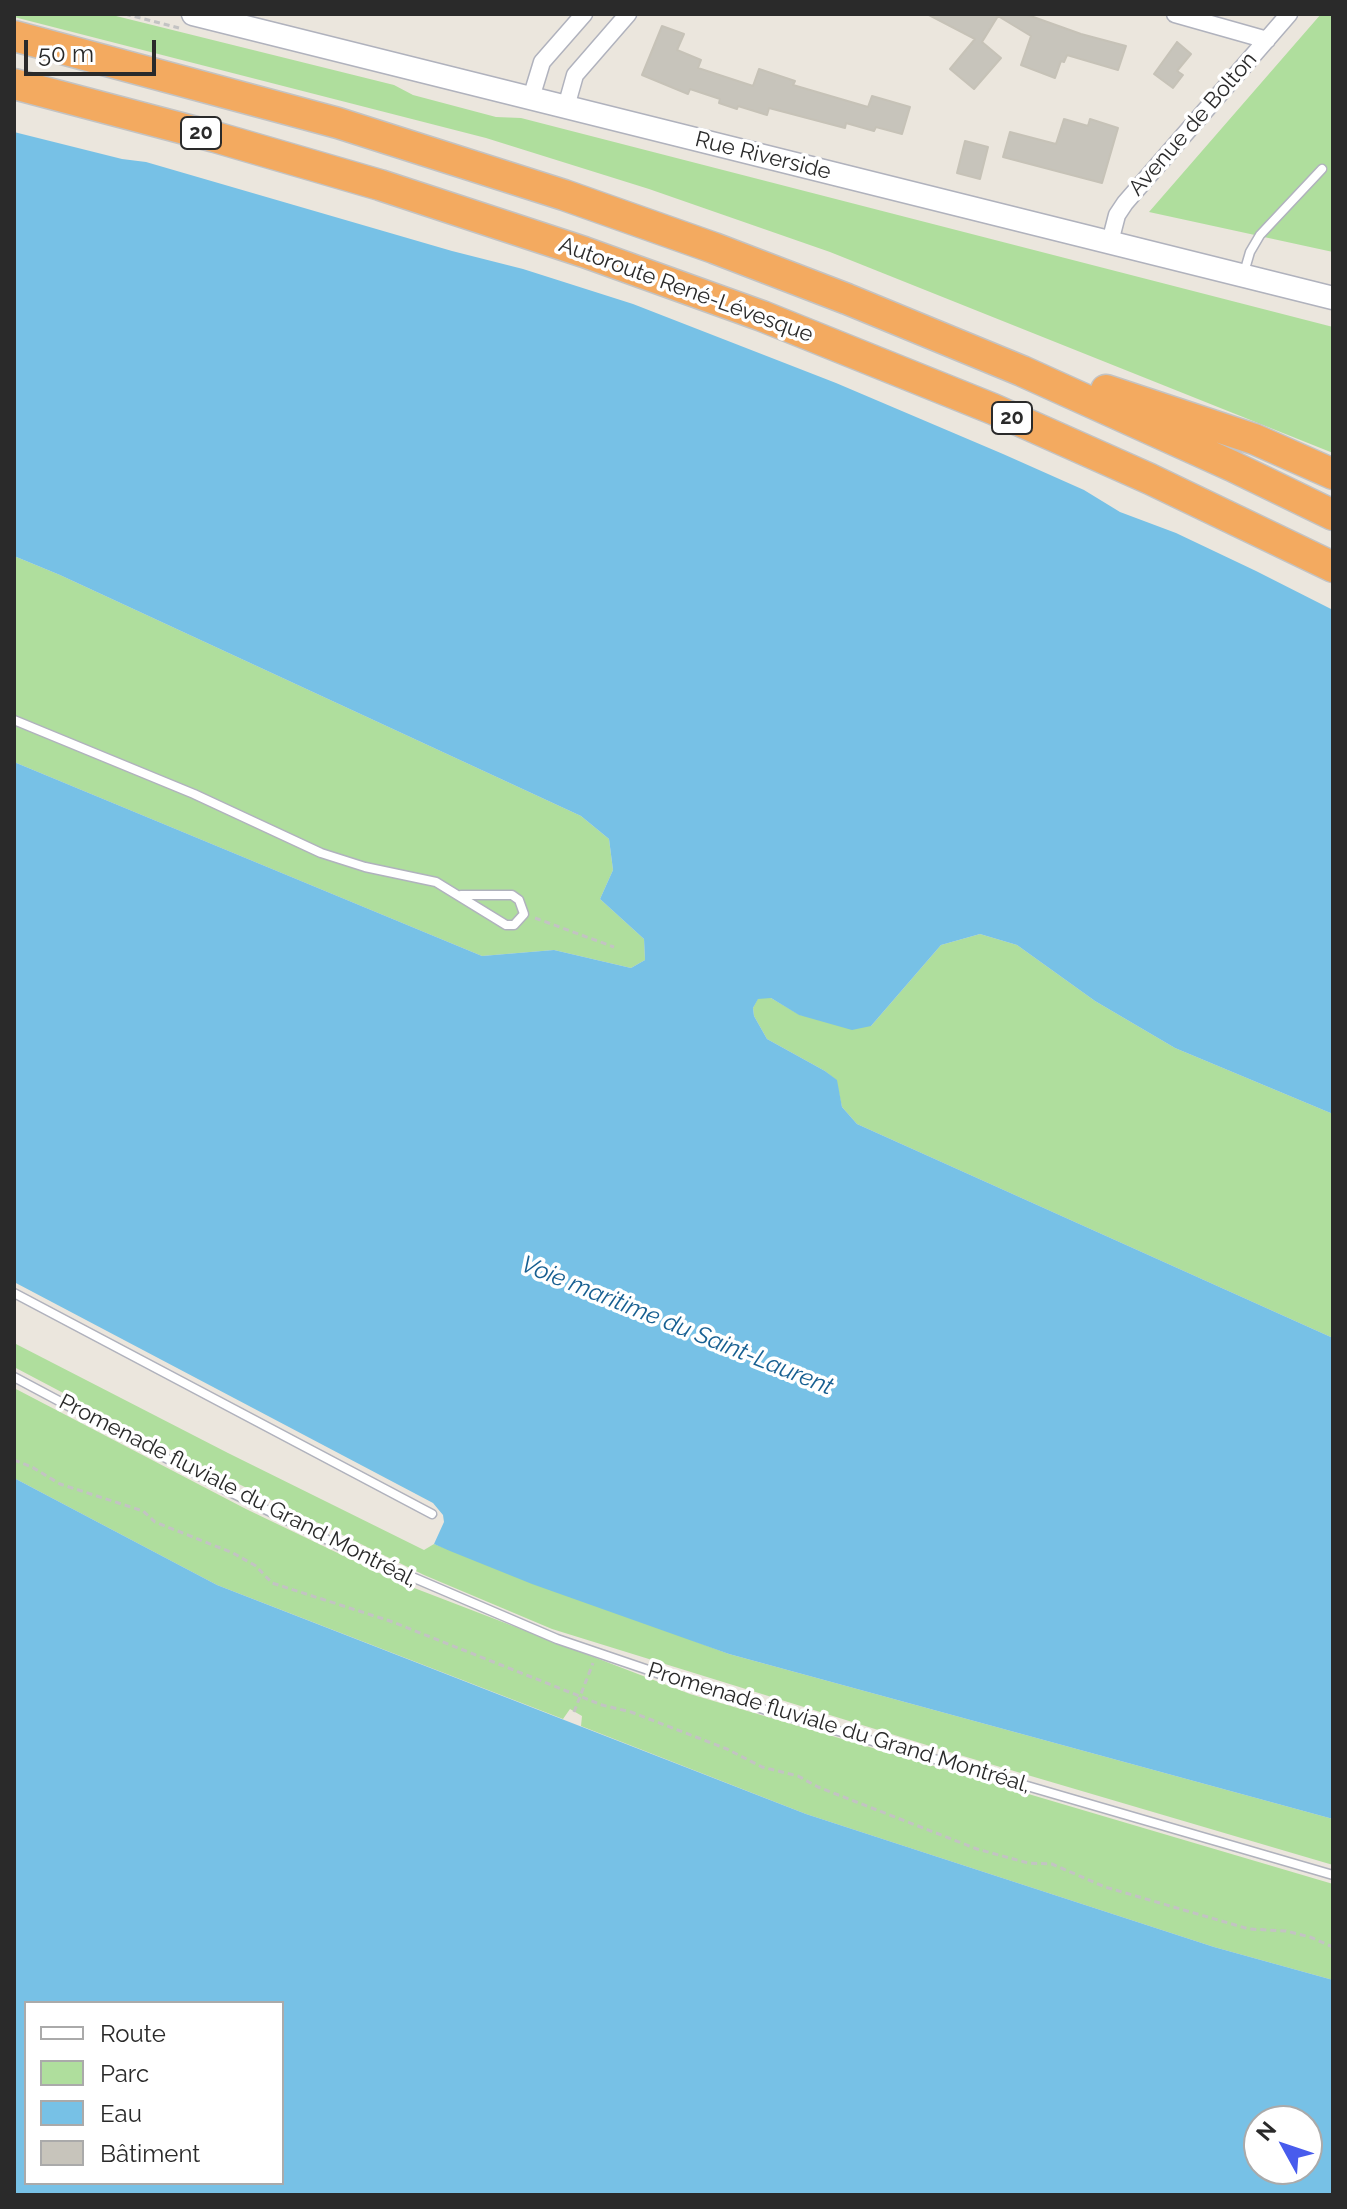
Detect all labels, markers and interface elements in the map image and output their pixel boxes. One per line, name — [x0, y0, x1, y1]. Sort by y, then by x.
scale bar — [28, 24, 160, 74]
text: 50 m — [38, 39, 94, 68]
street label: Avenue de Bolton — [1123, 47, 1263, 201]
road number: 20 — [181, 117, 221, 149]
street label: Rue Riverside — [692, 126, 834, 186]
street label: Autoroute René-Lévesque — [555, 232, 817, 348]
road number: 20 — [992, 402, 1032, 434]
water label: Voie maritime du Saint-Laurent — [517, 1250, 837, 1402]
street label: Promenade fluviale du Grand Montréal, — [54, 1389, 422, 1593]
street label: Promenade fluviale du Grand Montréal, — [645, 1657, 1033, 1799]
legend — [24, 2001, 284, 2185]
text: Route — [100, 2019, 166, 2048]
text: Parc — [100, 2059, 149, 2088]
text: Eau — [100, 2099, 142, 2128]
north arrow — [1243, 2105, 1323, 2185]
text: N — [1251, 2116, 1281, 2146]
text: Bâtiment — [100, 2139, 200, 2168]

